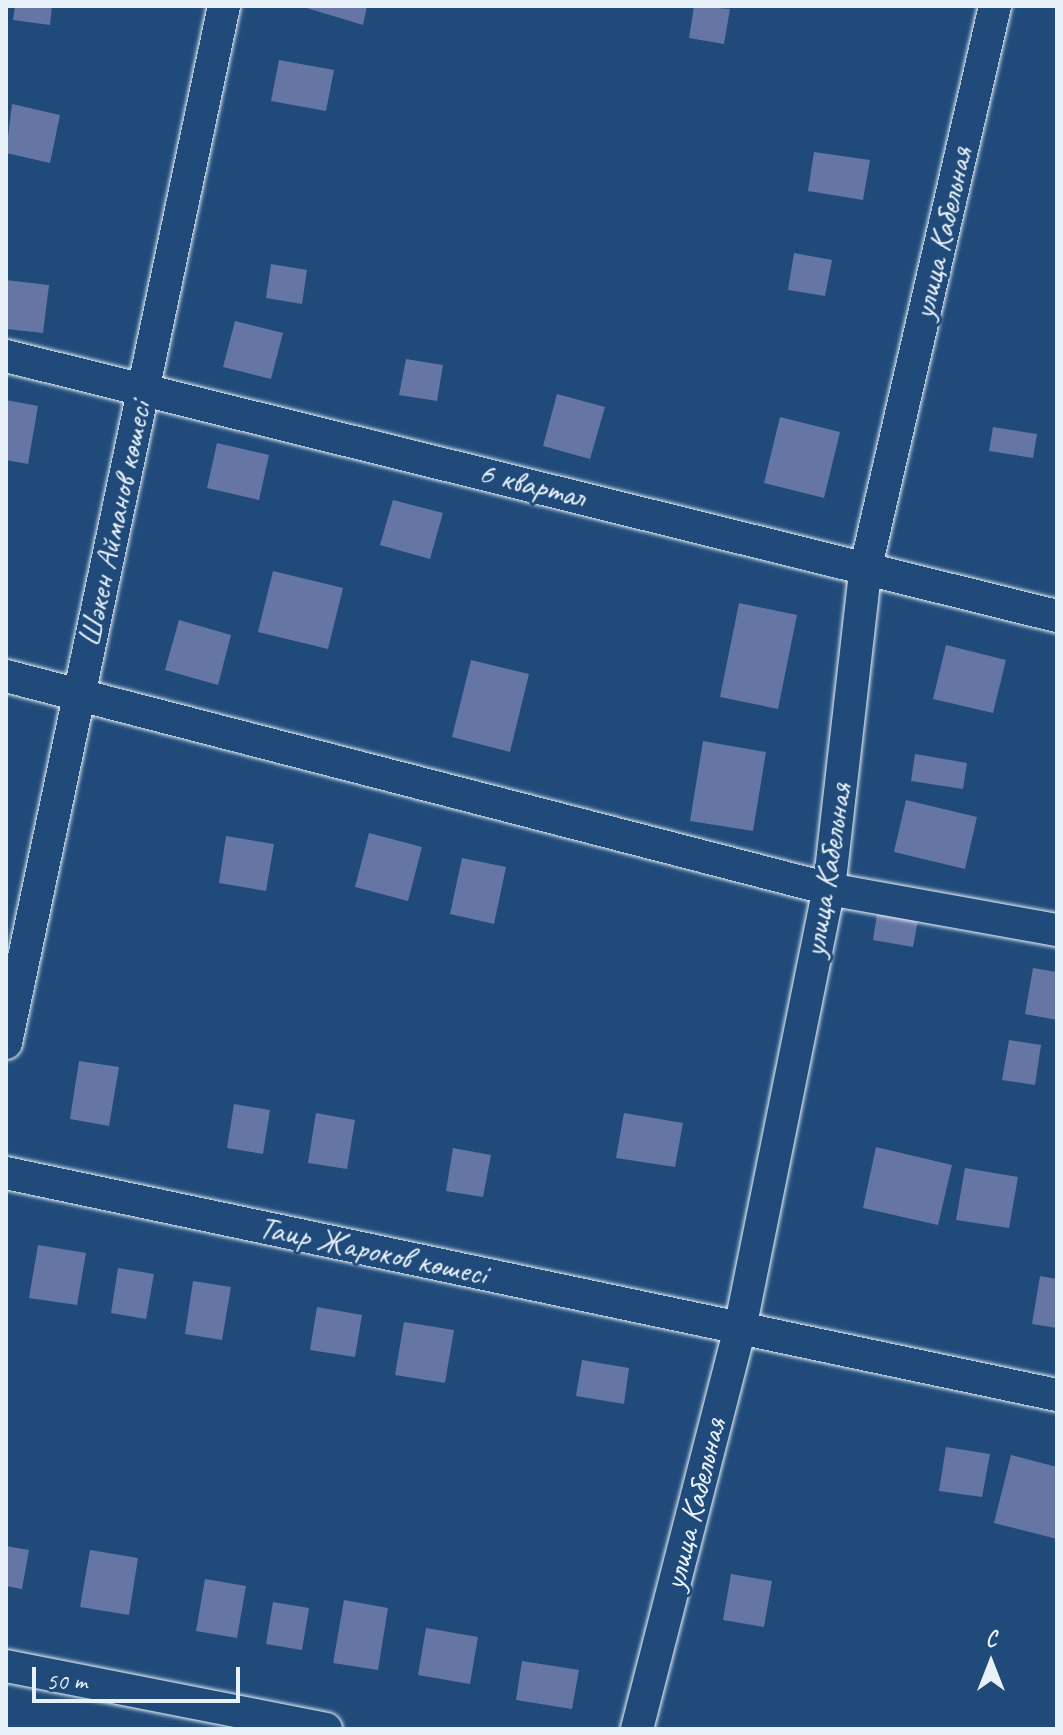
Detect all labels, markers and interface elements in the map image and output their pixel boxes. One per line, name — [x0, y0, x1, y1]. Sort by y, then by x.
street label: улица Кабельная — [905, 143, 981, 323]
street label: Шәкен Айманов көшесі — [70, 398, 160, 650]
street label: 6 квартал — [475, 453, 589, 517]
street label: улица Кабельная — [795, 780, 861, 960]
street label: Таир Жароков көшесі — [255, 1208, 491, 1294]
street label: улица Кабельная — [655, 1414, 735, 1594]
north arrow — [951, 1623, 1031, 1703]
text: С — [986, 1625, 996, 1653]
scale bar — [36, 1651, 244, 1701]
text: 50 m — [46, 1666, 87, 1696]

